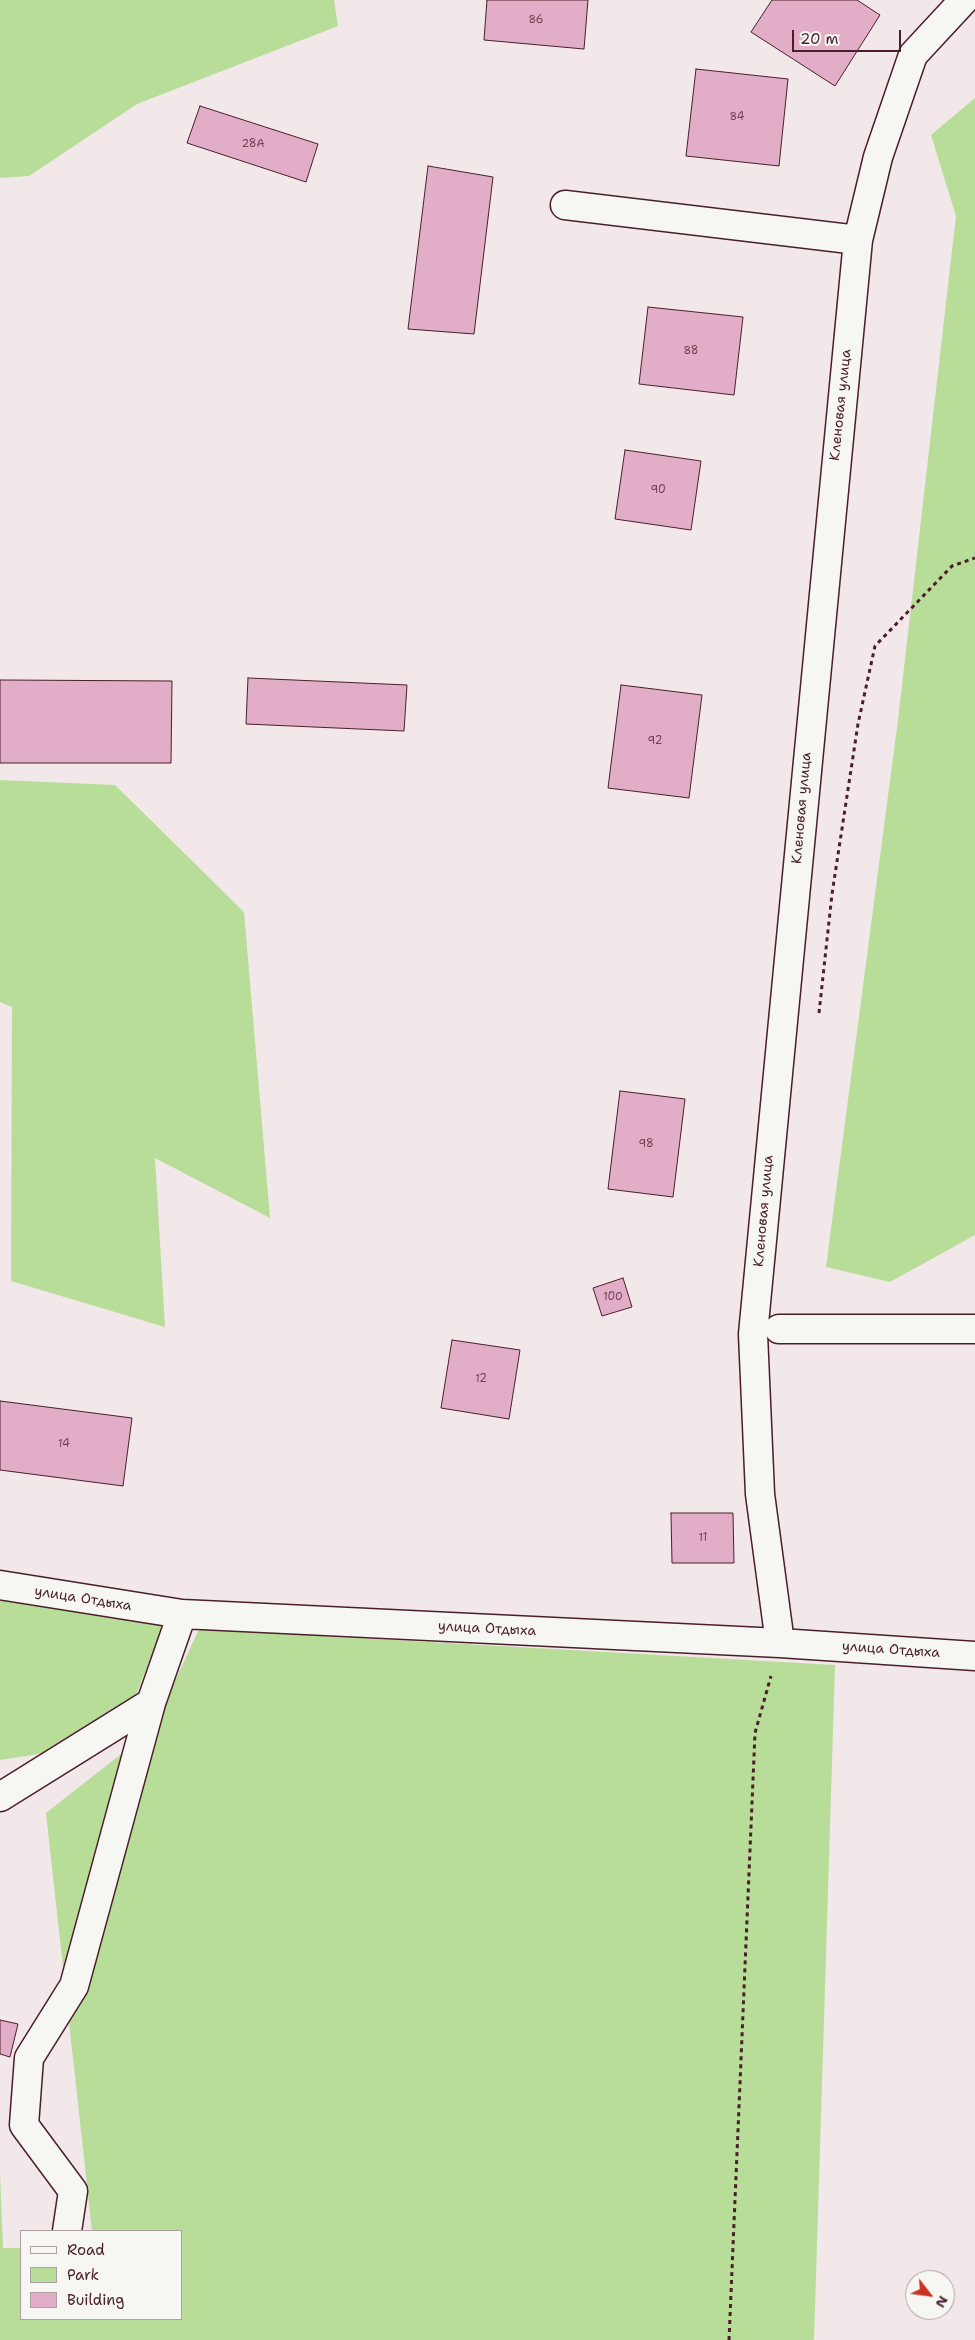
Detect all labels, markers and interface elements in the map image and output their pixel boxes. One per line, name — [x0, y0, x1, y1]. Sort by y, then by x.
house number: 86 — [528, 13, 544, 27]
scale bar — [795, 20, 904, 52]
text: 20 m — [800, 29, 839, 49]
house number: 84 — [730, 110, 744, 124]
house number: 28А — [241, 137, 265, 151]
house number: 88 — [683, 344, 699, 358]
street label: Кленовая улица — [827, 348, 855, 462]
house number: 90 — [650, 483, 666, 497]
house number: 92 — [648, 734, 662, 748]
street label: Кленовая улица — [789, 751, 815, 865]
house number: 98 — [638, 1137, 654, 1151]
street label: Кленовая улица — [751, 1154, 777, 1268]
house number: 100 — [603, 1290, 623, 1304]
house number: 12 — [475, 1372, 487, 1386]
house number: 14 — [58, 1437, 70, 1451]
house number: 11 — [699, 1531, 707, 1545]
street label: улица Отдыха — [33, 1583, 133, 1615]
street label: улица Отдыха — [438, 1618, 536, 1640]
street label: улица Отдыха — [841, 1638, 941, 1662]
legend — [20, 2230, 182, 2320]
text: Road — [67, 2240, 105, 2260]
text: Park — [67, 2265, 99, 2285]
north arrow — [905, 2270, 955, 2320]
text: Building — [67, 2290, 124, 2310]
text: N — [932, 2293, 953, 2311]

